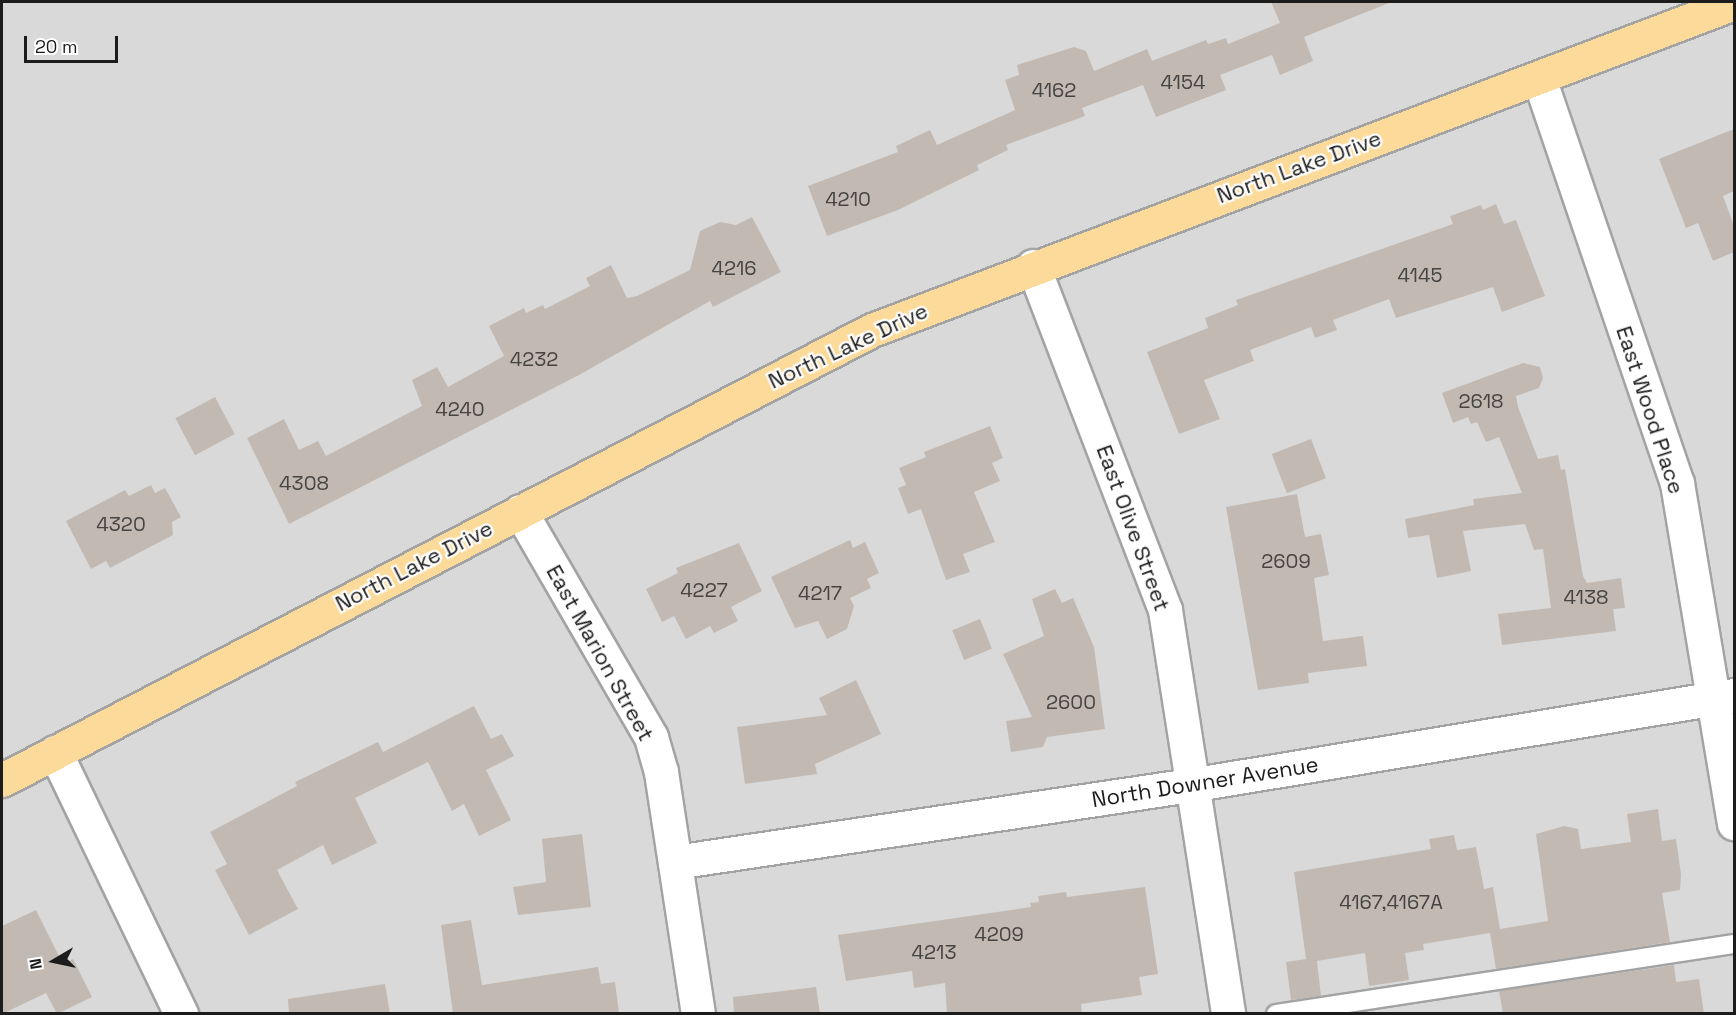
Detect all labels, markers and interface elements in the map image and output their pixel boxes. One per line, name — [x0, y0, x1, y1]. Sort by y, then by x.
scale bar — [27, 24, 122, 62]
text: 20 m — [35, 35, 78, 58]
house number: 4154 — [1161, 70, 1205, 94]
house number: 4162 — [1032, 78, 1076, 102]
street label: North Lake Drive — [1213, 125, 1385, 209]
house number: 4210 — [825, 187, 871, 211]
house number: 4216 — [711, 256, 757, 280]
house number: 4145 — [1398, 263, 1442, 287]
street label: North Lake Drive — [764, 297, 932, 395]
street label: East Wood Place — [1610, 323, 1690, 497]
house number: 4232 — [510, 347, 558, 371]
house number: 2618 — [1458, 389, 1504, 413]
house number: 4240 — [435, 397, 485, 421]
street label: East Olive Street — [1091, 441, 1175, 615]
house number: 4308 — [279, 471, 329, 495]
house number: 4320 — [96, 512, 146, 536]
street label: North Lake Drive — [331, 515, 497, 617]
house number: 2609 — [1261, 549, 1311, 573]
street label: East Marion Street — [541, 560, 659, 746]
house number: 4227 — [680, 578, 728, 602]
house number: 4217 — [798, 581, 842, 605]
house number: 4138 — [1564, 585, 1608, 609]
house number: 2600 — [1046, 690, 1096, 714]
street label: North Downer Avenue — [1090, 751, 1320, 813]
house number: 4167,4167A — [1339, 890, 1443, 914]
house number: 4209 — [974, 922, 1024, 946]
north arrow — [24, 931, 84, 991]
house number: 4213 — [912, 940, 956, 964]
text: N — [25, 957, 47, 971]

